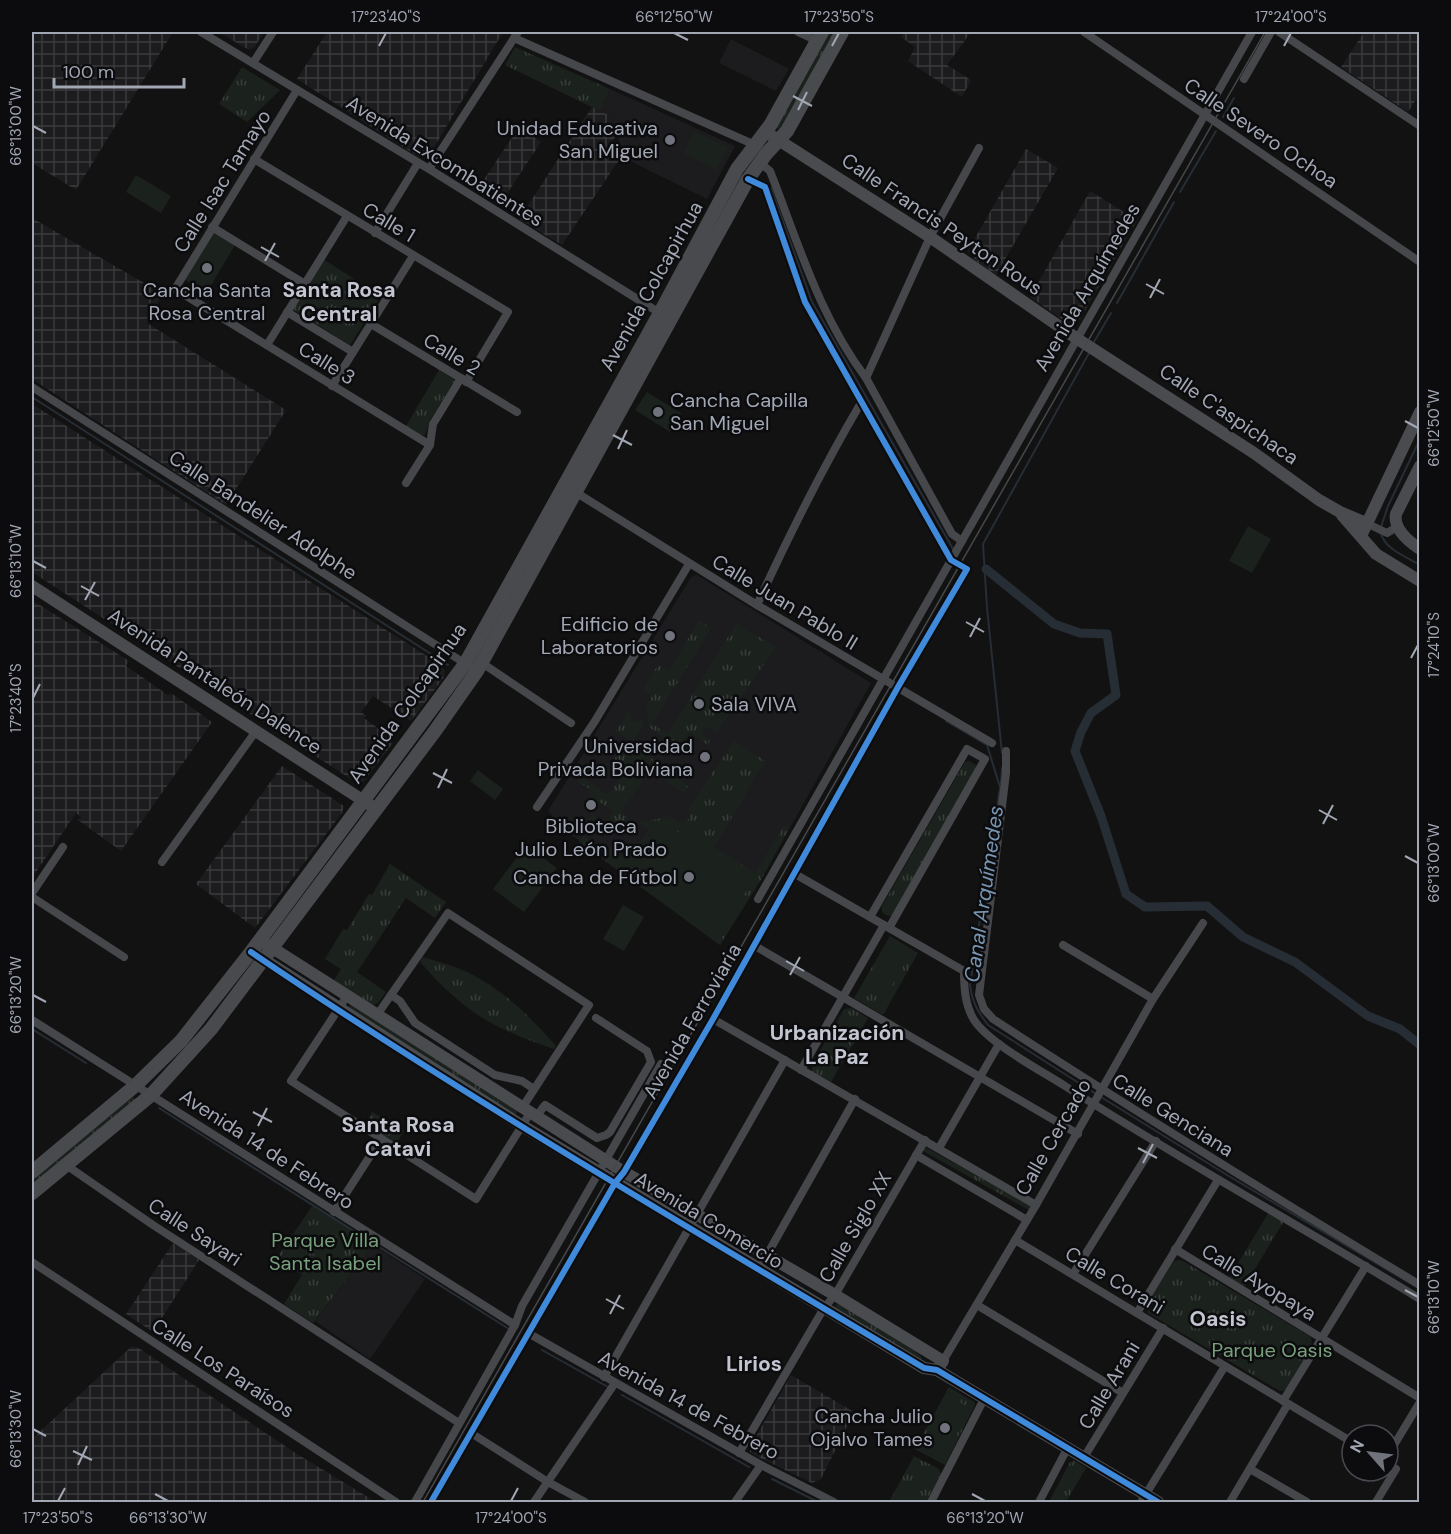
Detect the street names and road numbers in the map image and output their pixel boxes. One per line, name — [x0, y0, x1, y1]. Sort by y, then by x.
street label: Calle Severo Ochoa — [1179, 72, 1343, 194]
street label: Avenida Excombatientes — [341, 90, 549, 232]
street label: Calle Isac Tamayo — [167, 104, 277, 258]
street label: Calle Francis Peyton Rous — [837, 147, 1047, 301]
street label: Calle 1 — [358, 196, 420, 248]
street label: Avenida Colcapirhua — [594, 197, 708, 375]
street label: Avenida Arquímedes — [1028, 198, 1146, 376]
street label: Calle 2 — [419, 327, 485, 381]
street label: Calle 3 — [294, 335, 360, 391]
street label: Calle C'aspichaca — [1154, 358, 1304, 470]
street label: Calle Bandelier Adolphe — [164, 444, 362, 586]
street label: Calle Juan Pablo II — [707, 548, 863, 656]
street label: Avenida Pantaleón Dalence — [103, 602, 327, 760]
street label: Avenida Colcapirhua — [342, 618, 472, 788]
street label: Avenida Ferroviaria — [637, 939, 747, 1103]
street label: Calle Genciana — [1107, 1067, 1239, 1163]
street label: Calle Cercado — [1009, 1074, 1097, 1200]
street label: Avenida 14 de Febrero — [175, 1083, 359, 1215]
street label: Avenida Comercio — [630, 1165, 788, 1275]
street label: Calle Siglo XX — [813, 1167, 897, 1287]
street label: Calle Sayari — [143, 1192, 247, 1272]
street label: Calle Ayopaya — [1197, 1238, 1321, 1326]
street label: Calle Corani — [1060, 1240, 1170, 1320]
street label: Calle Los Paraísos — [147, 1312, 299, 1424]
street label: Calle Arani — [1072, 1336, 1146, 1434]
street label: Avenida 14 de Febrero — [594, 1344, 784, 1466]

